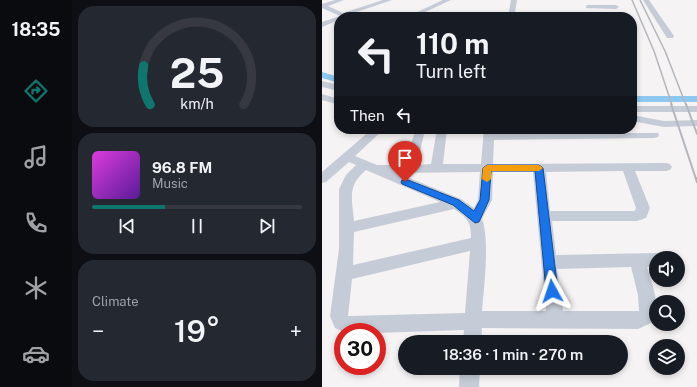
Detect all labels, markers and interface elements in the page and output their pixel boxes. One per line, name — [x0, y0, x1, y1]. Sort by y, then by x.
text: 18:35 — [12, 19, 60, 40]
text: 110 m — [416, 27, 489, 60]
icon: left — [350, 28, 402, 80]
text: 25 — [170, 47, 224, 96]
text: Turn left — [416, 61, 486, 82]
icon: directions — [22, 77, 50, 105]
text: km/h — [180, 94, 214, 111]
icon: left — [393, 104, 415, 126]
text: Then — [350, 107, 385, 124]
pin — [388, 141, 422, 182]
icon: music — [22, 143, 50, 171]
icon: arrive — [394, 147, 416, 169]
text: 96.8 FM — [152, 159, 212, 176]
text: Music — [152, 176, 188, 191]
icon: phone — [22, 209, 50, 237]
icon: previous — [116, 215, 138, 237]
icon: pause — [186, 215, 208, 237]
icon: next — [256, 215, 278, 237]
map controls — [649, 251, 685, 375]
button: sound — [649, 251, 685, 287]
position arrow — [531, 270, 573, 312]
icon: climate — [22, 274, 50, 302]
text: Climate — [92, 294, 139, 309]
button: search — [649, 295, 685, 331]
text: 19° — [174, 313, 220, 349]
text: − — [92, 318, 104, 344]
text: + — [290, 318, 302, 344]
speed limit sign: 30 — [334, 323, 386, 375]
button: layers — [649, 339, 685, 375]
icon: car — [22, 340, 50, 368]
text: 18:36 · 1 min · 270 m — [443, 346, 583, 363]

